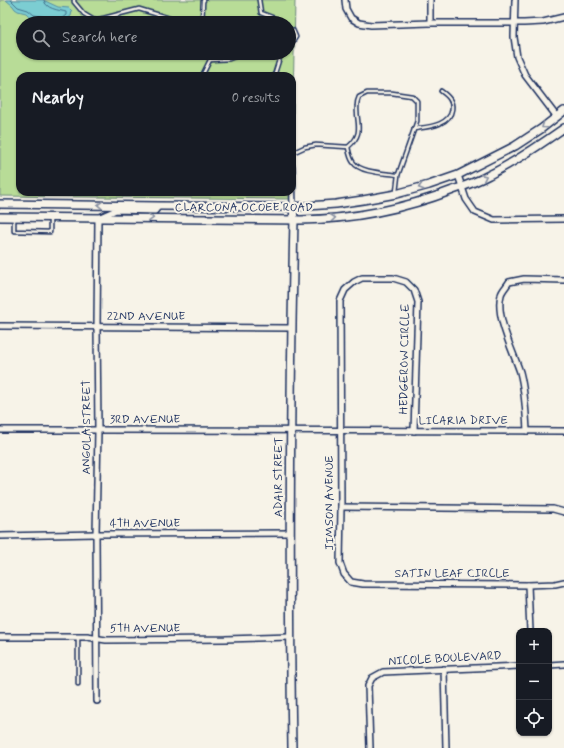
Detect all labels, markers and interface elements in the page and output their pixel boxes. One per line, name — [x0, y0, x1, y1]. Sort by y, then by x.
search box — [16, 16, 296, 60]
icon: search — [30, 27, 52, 49]
text: Search here — [62, 28, 138, 48]
text: Nearby — [32, 87, 84, 109]
text: 0 results — [232, 90, 280, 107]
one-way arrow — [542, 121, 549, 128]
one-way arrow — [480, 174, 488, 182]
one-way arrow — [418, 182, 425, 191]
street label: CLARCONA OCOEE ROAD — [175, 200, 313, 216]
one-way arrow — [97, 201, 103, 210]
one-way arrow — [148, 214, 154, 222]
one-way arrow — [329, 214, 336, 223]
street label: HEDGEROW CIRCLE — [396, 303, 414, 414]
street label: 22ND AVENUE — [107, 309, 185, 325]
street label: ANGOLA STREET — [79, 379, 95, 475]
street label: 3RD AVENUE — [110, 412, 180, 428]
street label: LICARIA DRIVE — [418, 413, 508, 429]
street label: ADAIR STREET — [271, 437, 287, 517]
street label: JIMSON AVENUE — [322, 455, 338, 551]
street label: 4TH AVENUE — [110, 516, 180, 532]
street label: SATIN LEAF CIRCLE — [395, 566, 510, 582]
street label: 5TH AVENUE — [110, 621, 180, 637]
map controls — [516, 628, 552, 736]
button: + — [516, 628, 552, 664]
street label: NICOLE BOULEVARD — [388, 648, 502, 670]
button: − — [516, 664, 552, 700]
button: locate — [516, 700, 552, 736]

